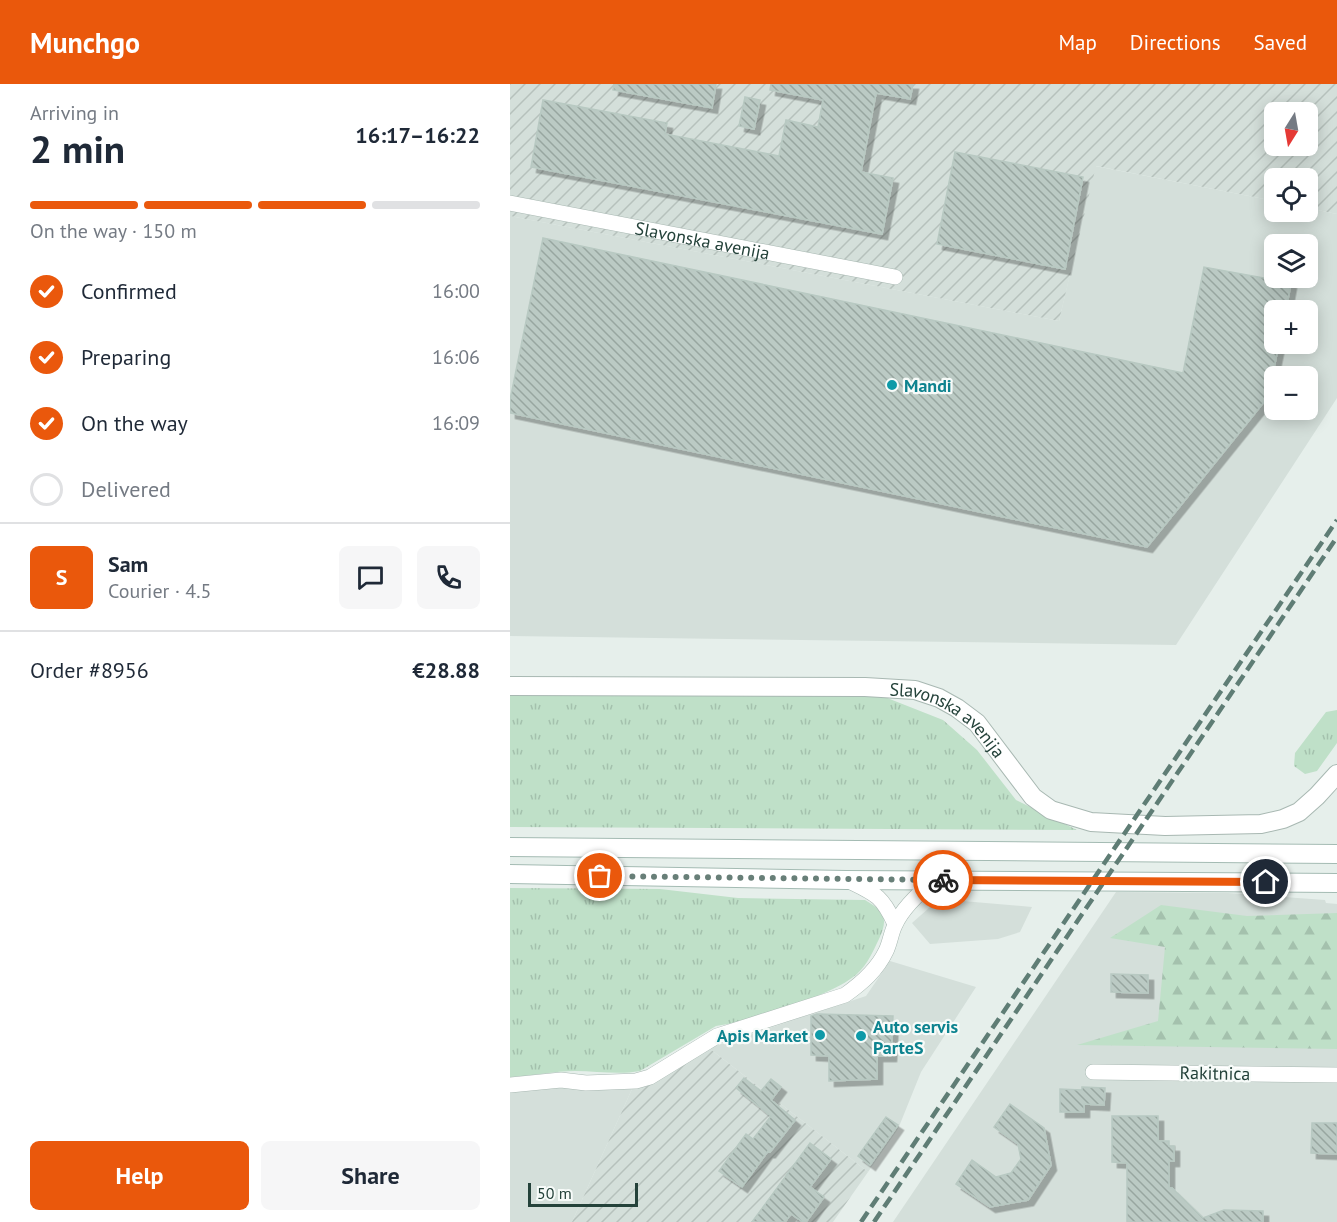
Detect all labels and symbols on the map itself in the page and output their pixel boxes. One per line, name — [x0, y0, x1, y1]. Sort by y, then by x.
north arrow — [1264, 102, 1318, 156]
street label: Slavonska avenija — [633, 216, 772, 264]
place label: Mandi — [904, 374, 952, 397]
marker: Mandi — [885, 378, 899, 392]
street label: Slavonska avenija — [889, 677, 1011, 762]
pin — [574, 850, 625, 901]
courier — [913, 850, 973, 910]
pin — [1240, 856, 1291, 907]
place label: Auto servis ParteS — [873, 1015, 958, 1059]
place label: Apis Market — [717, 1024, 809, 1047]
marker: Apis Market — [813, 1028, 827, 1042]
marker: Auto servis ParteS — [854, 1029, 868, 1043]
street label: Rakitnica — [1179, 1061, 1251, 1085]
scale bar — [528, 1180, 638, 1208]

